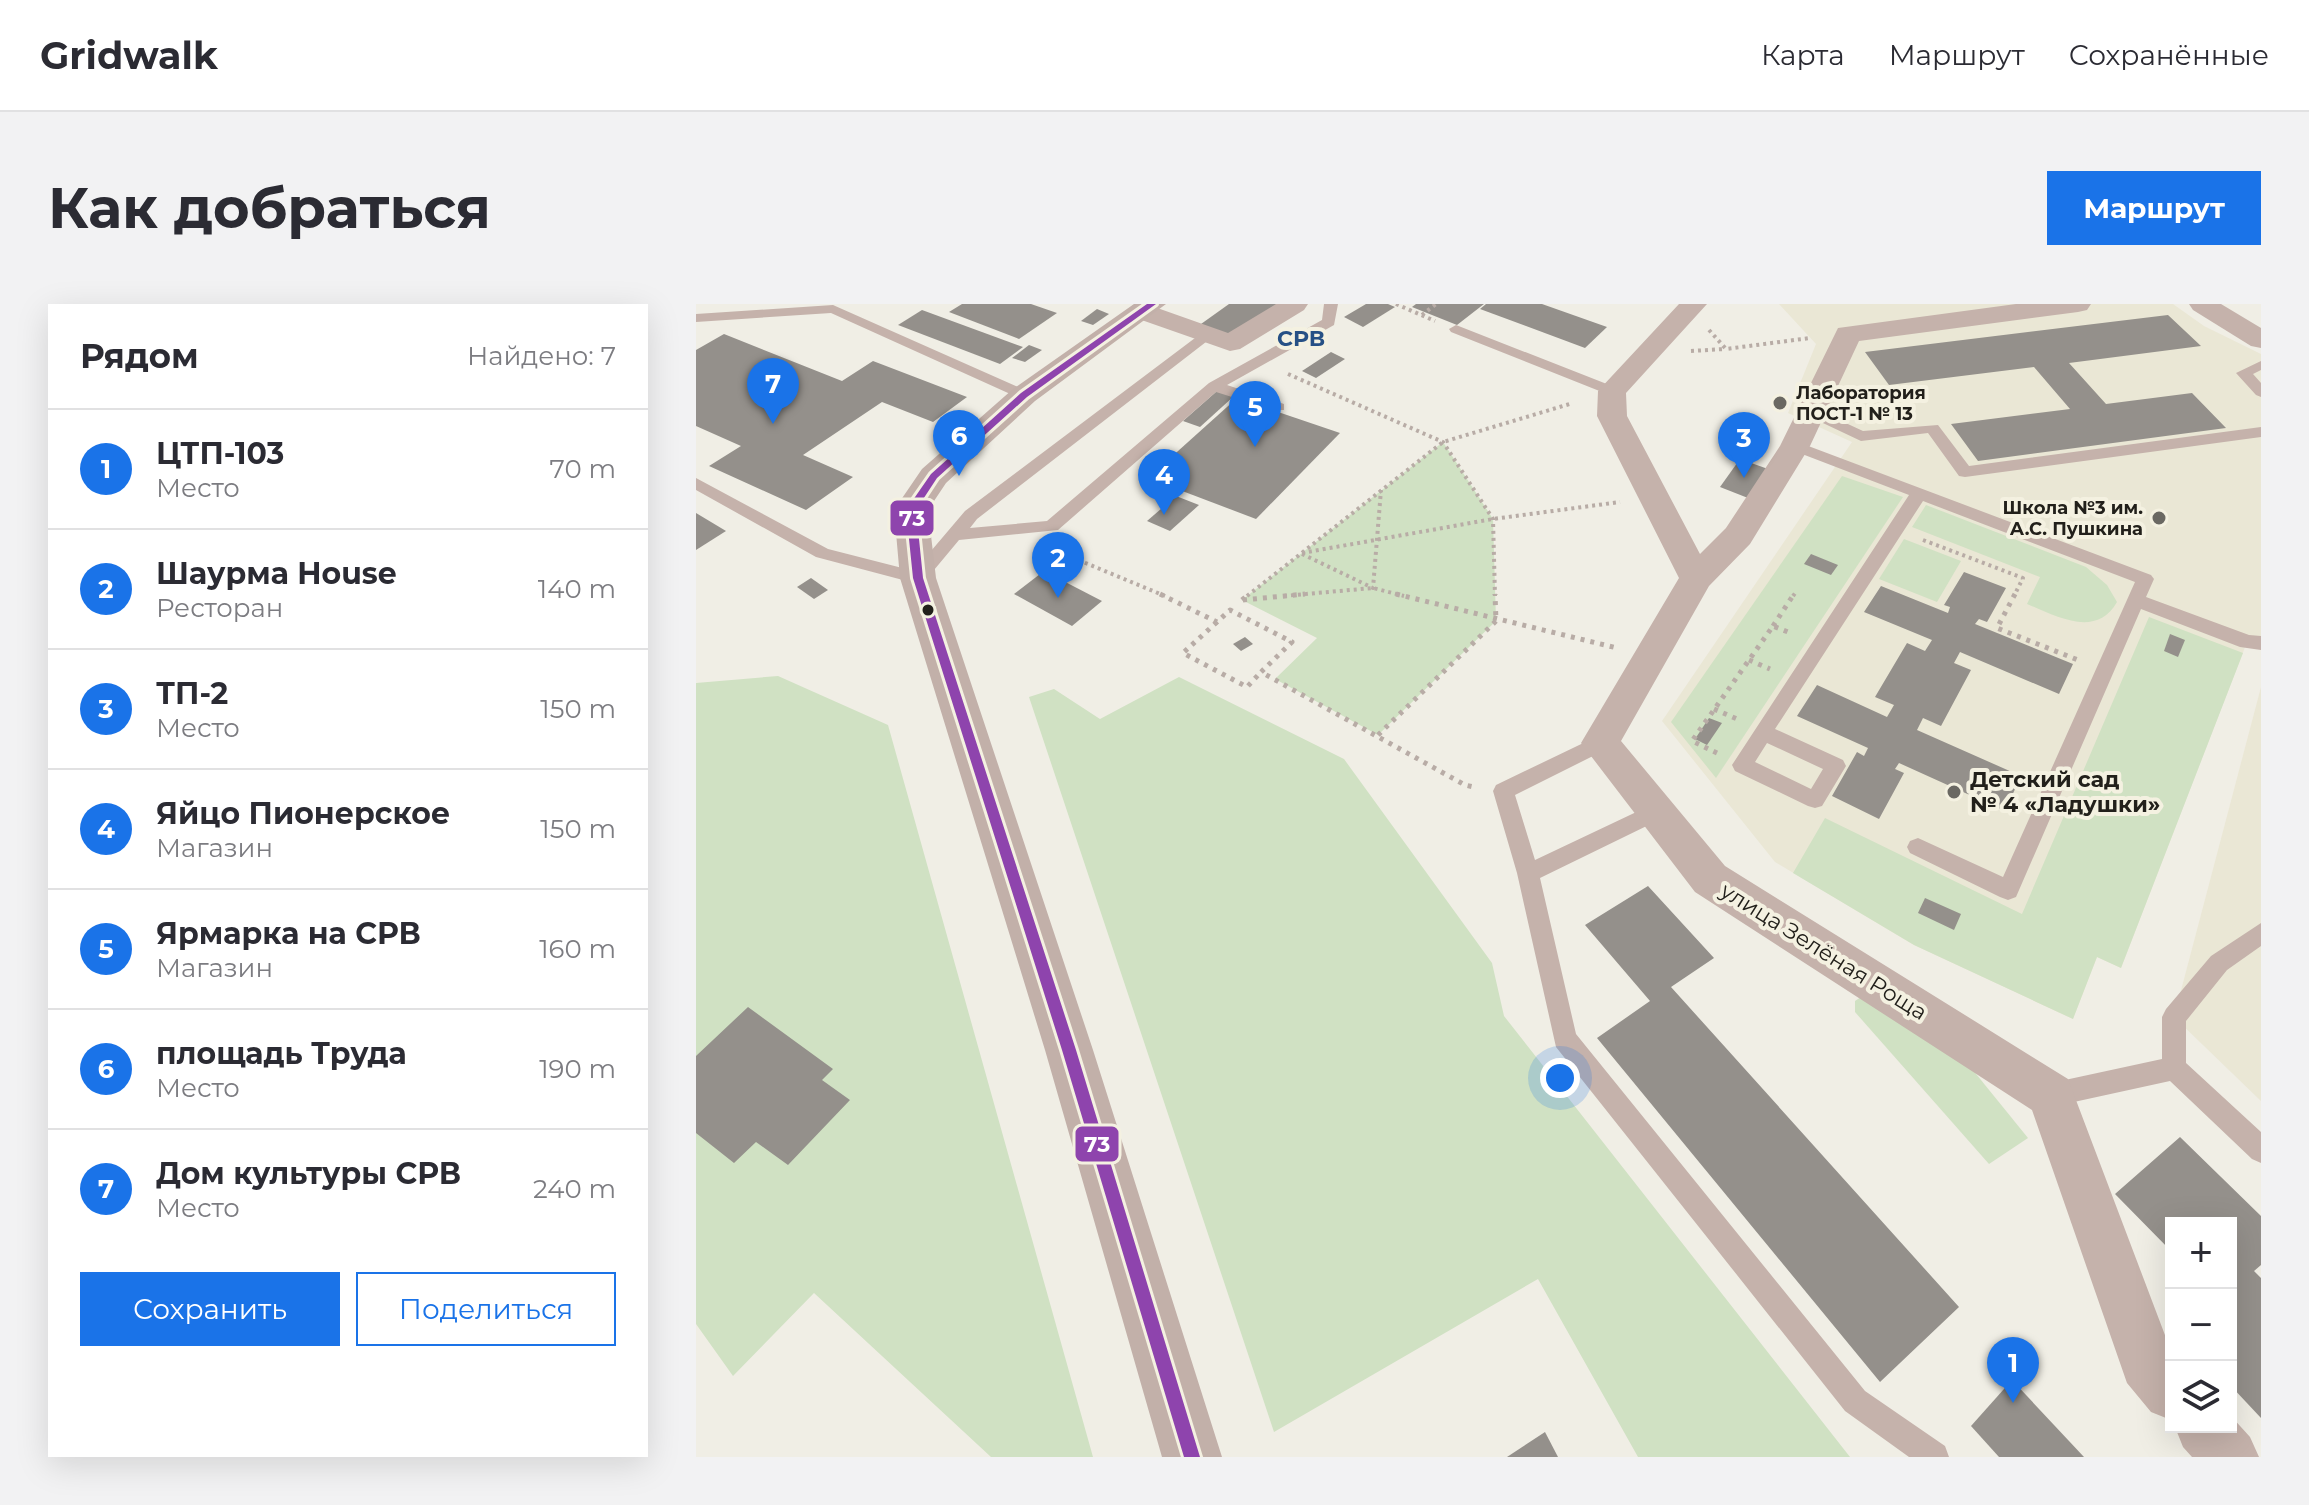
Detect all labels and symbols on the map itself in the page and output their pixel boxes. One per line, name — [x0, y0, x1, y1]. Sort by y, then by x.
district label: СРВ — [1277, 325, 1325, 352]
pin: 7 — [747, 358, 799, 424]
pin: 5 — [1229, 381, 1281, 447]
place label: Лаборатория ПОСТ-1 № 13 — [1796, 382, 1926, 425]
marker: Лаборатория ПОСТ-1 № 13 — [1771, 394, 1789, 412]
pin: 6 — [933, 410, 985, 476]
pin: 3 — [1718, 412, 1770, 478]
pin: 4 — [1138, 449, 1190, 515]
place label: Школа №3 им. А.С. Пушкина — [2003, 497, 2143, 540]
line badge: 73 — [889, 499, 935, 537]
text: 73 — [899, 505, 925, 532]
marker: Школа №3 им. А.С. Пушкина — [2150, 509, 2168, 527]
pin: 2 — [1032, 532, 1084, 598]
unlabelled marker — [920, 602, 936, 618]
place label: Детский сад № 4 «Ладушки» — [1970, 766, 2160, 818]
marker: Детский сад № 4 «Ладушки» — [1945, 783, 1963, 801]
street label: улица Зелёная Роща — [1715, 876, 1932, 1026]
your location — [1540, 1058, 1580, 1098]
line badge: 73 — [1074, 1125, 1120, 1163]
text: 73 — [1084, 1131, 1110, 1158]
pin: 1 — [1987, 1337, 2039, 1403]

